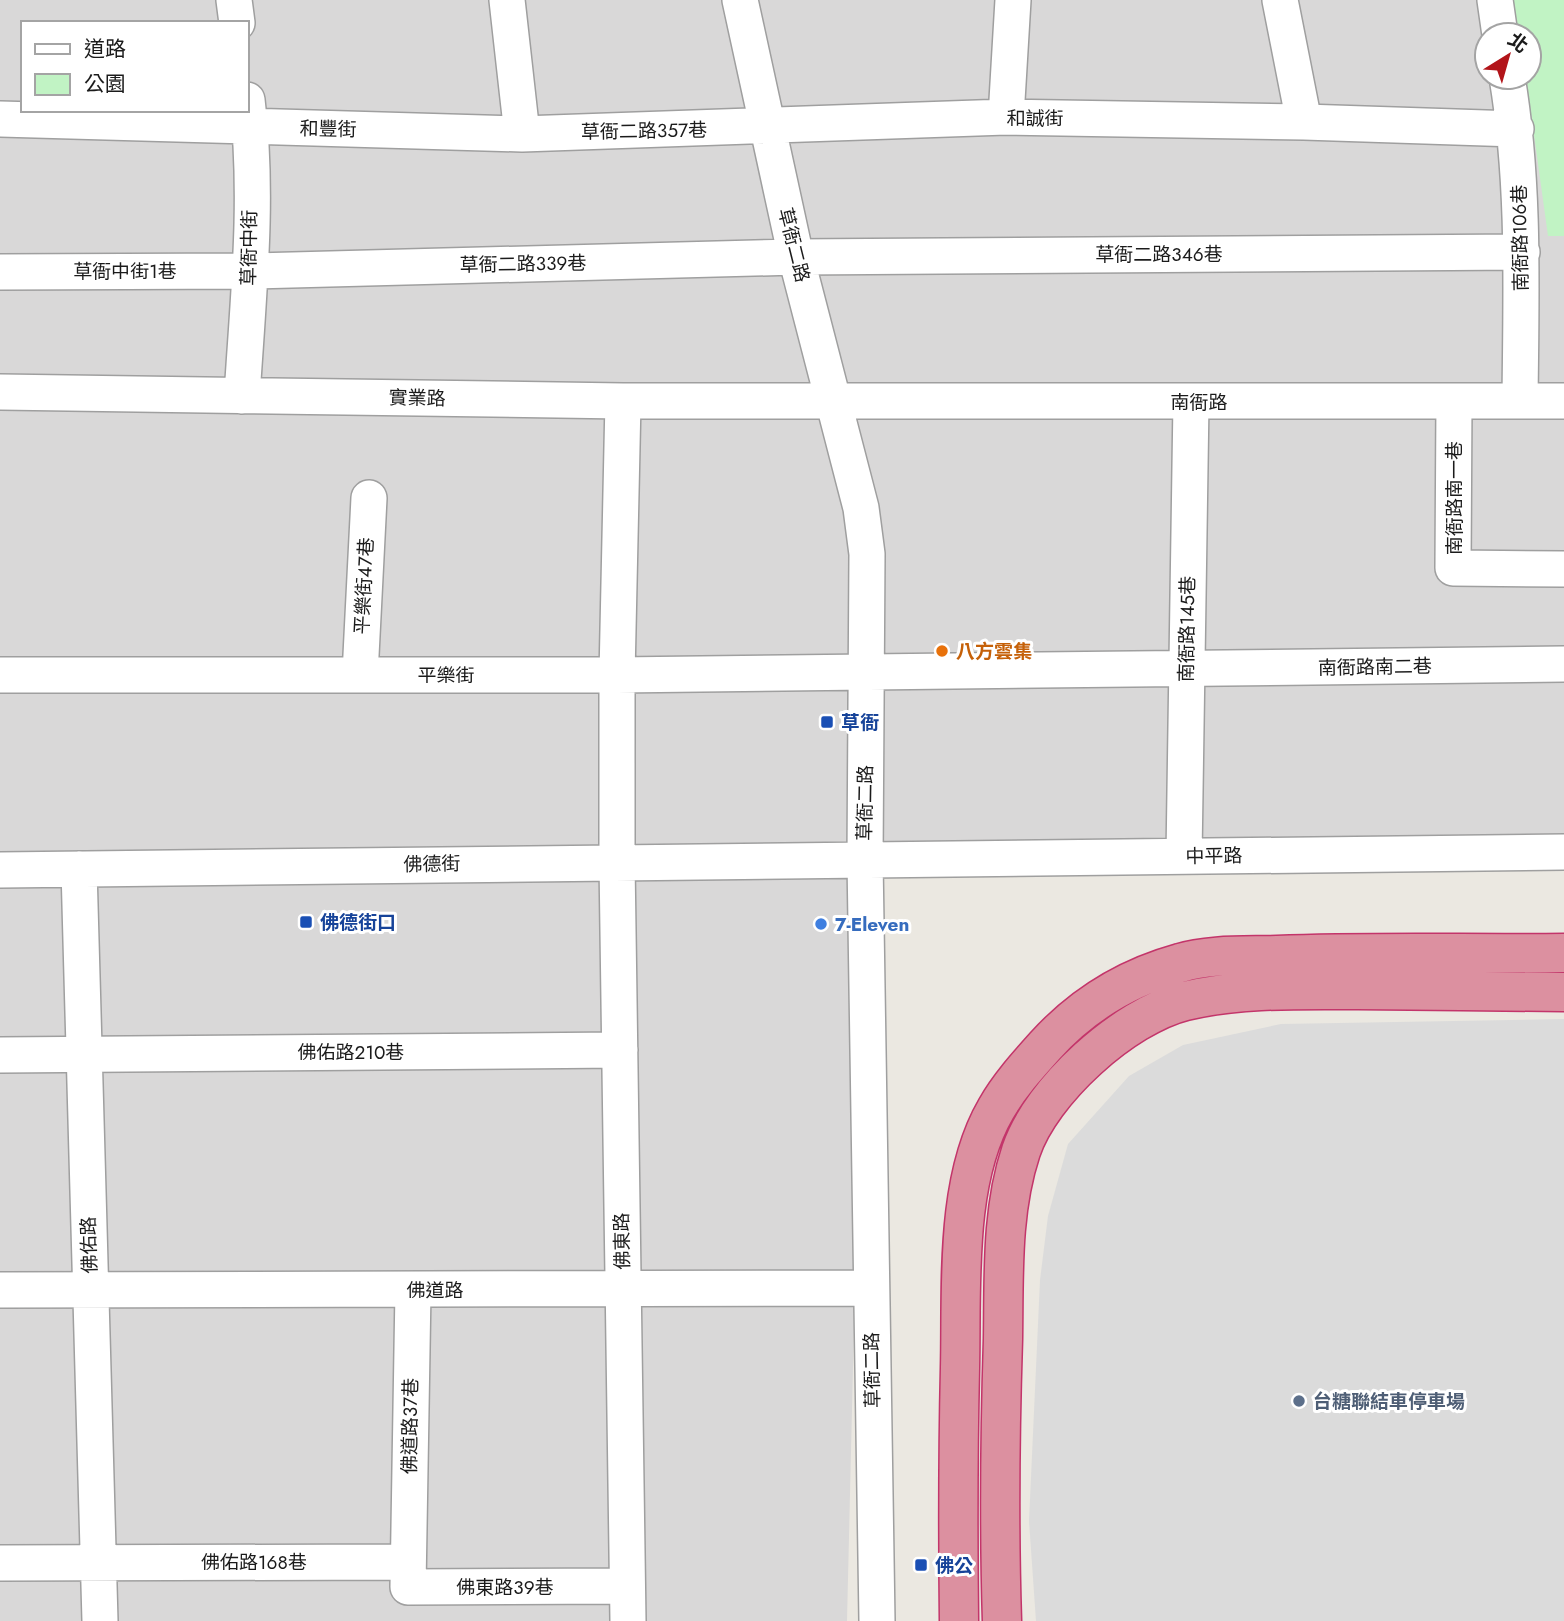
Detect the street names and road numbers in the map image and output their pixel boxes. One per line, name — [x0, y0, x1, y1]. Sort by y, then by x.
street label: 和誠街 — [1006, 105, 1064, 132]
street label: 和豐街 — [299, 115, 357, 143]
street label: 草衙二路357巷 — [581, 116, 707, 146]
street label: 南衙路106巷 — [1506, 184, 1534, 292]
street label: 草衙二路 — [772, 205, 816, 285]
street label: 草衙中街 — [235, 210, 263, 286]
street label: 草衙二路346巷 — [1095, 241, 1223, 268]
street label: 草衙二路339巷 — [459, 249, 587, 279]
street label: 草衙中街1巷 — [73, 258, 177, 285]
street label: 實業路 — [388, 384, 446, 412]
street label: 南衙路 — [1170, 389, 1228, 416]
street label: 南衙路南一巷 — [1441, 441, 1468, 555]
street label: 平樂街47巷 — [348, 537, 380, 635]
street label: 南衙路145巷 — [1173, 576, 1201, 682]
street label: 南衙路南二巷 — [1318, 653, 1432, 681]
street label: 平樂街 — [417, 662, 475, 689]
street label: 草衙二路 — [851, 765, 879, 841]
street label: 中平路 — [1185, 842, 1243, 870]
street label: 佛德街 — [403, 850, 461, 878]
street label: 佛佑路210巷 — [298, 1039, 404, 1066]
street label: 佛東路 — [608, 1212, 636, 1270]
street label: 佛佑路 — [75, 1216, 103, 1274]
street label: 佛道路 — [406, 1277, 464, 1304]
street label: 草衙二路 — [858, 1332, 886, 1408]
street label: 佛道路37巷 — [396, 1378, 424, 1474]
street label: 佛佑路168巷 — [201, 1549, 307, 1576]
street label: 佛東路39巷 — [456, 1574, 554, 1601]

